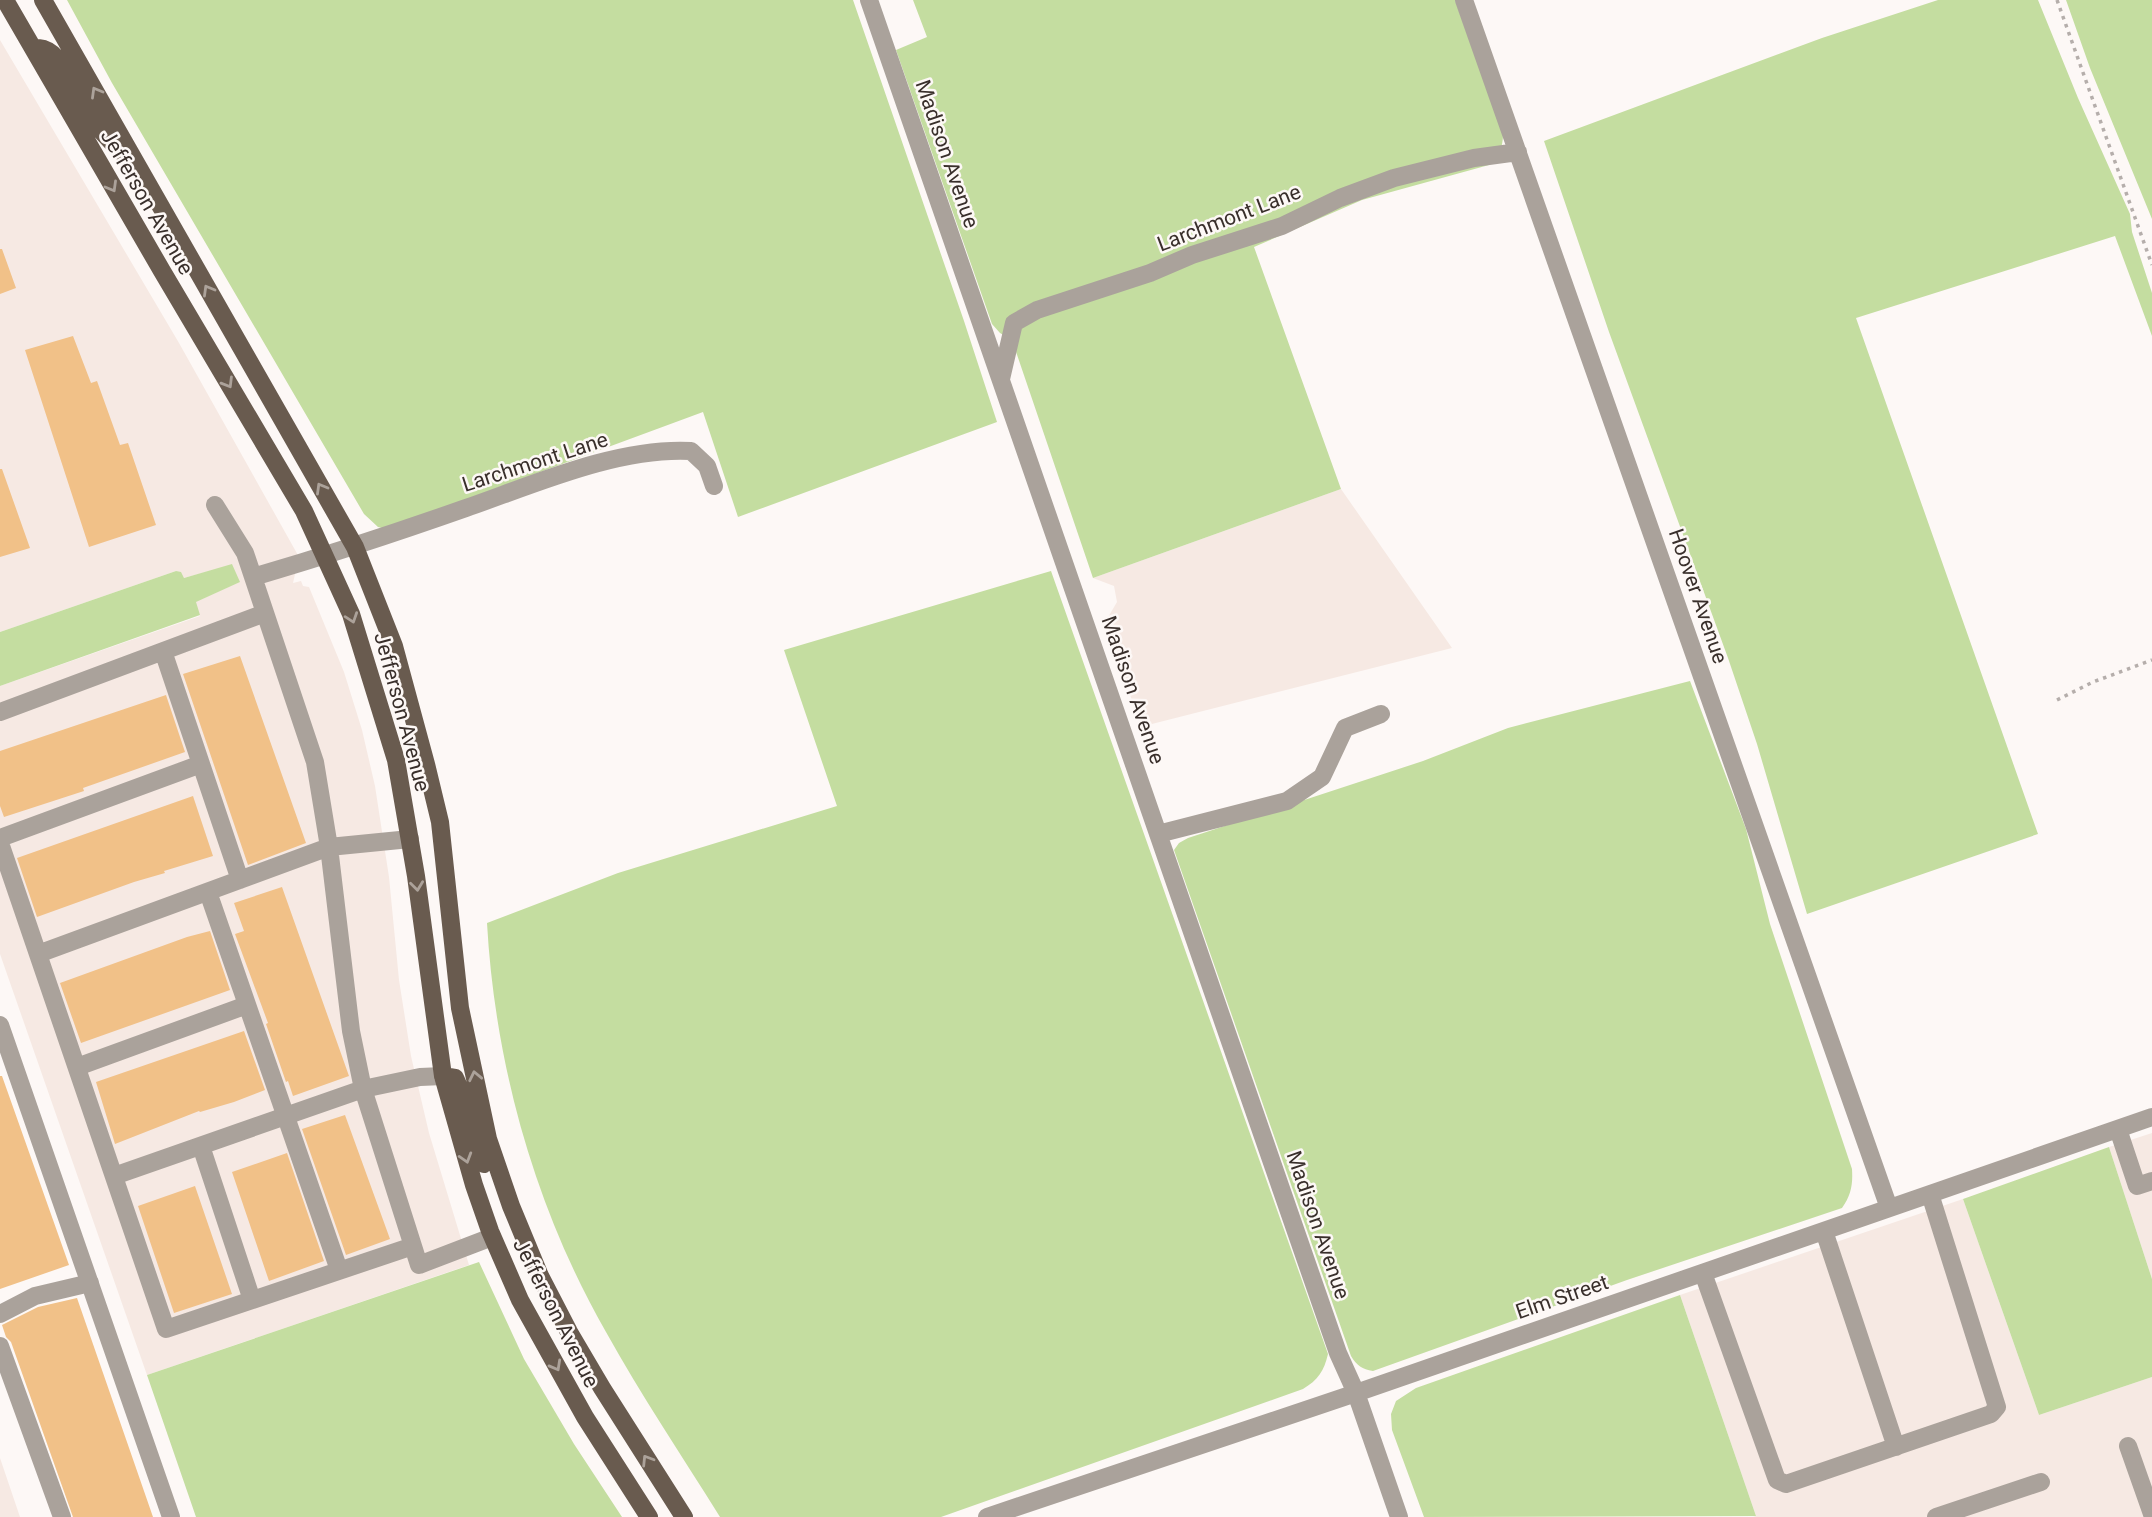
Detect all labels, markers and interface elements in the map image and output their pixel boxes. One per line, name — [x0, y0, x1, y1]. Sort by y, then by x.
street label: Madison Avenue — [910, 77, 984, 231]
one-way arrow — [91, 87, 104, 100]
street label: Jefferson Avenue — [96, 125, 198, 279]
one-way arrow — [104, 179, 117, 192]
street label: Larchmont Lane — [1154, 180, 1304, 256]
one-way arrow — [203, 285, 216, 298]
one-way arrow — [219, 375, 232, 388]
street label: Larchmont Lane — [459, 427, 611, 497]
one-way arrow — [316, 482, 329, 495]
street label: Hoover Avenue — [1664, 525, 1732, 667]
one-way arrow — [344, 612, 358, 624]
street label: Madison Avenue — [1096, 613, 1170, 767]
street label: Jefferson Avenue — [369, 630, 435, 794]
one-way arrow — [410, 880, 425, 892]
one-way arrow — [468, 1070, 483, 1082]
street label: Madison Avenue — [1281, 1148, 1355, 1302]
one-way arrow — [457, 1152, 472, 1164]
street label: Jefferson Avenue — [508, 1235, 604, 1391]
street label: Elm Street — [1513, 1270, 1611, 1324]
one-way arrow — [548, 1358, 562, 1371]
one-way arrow — [642, 1454, 655, 1467]

